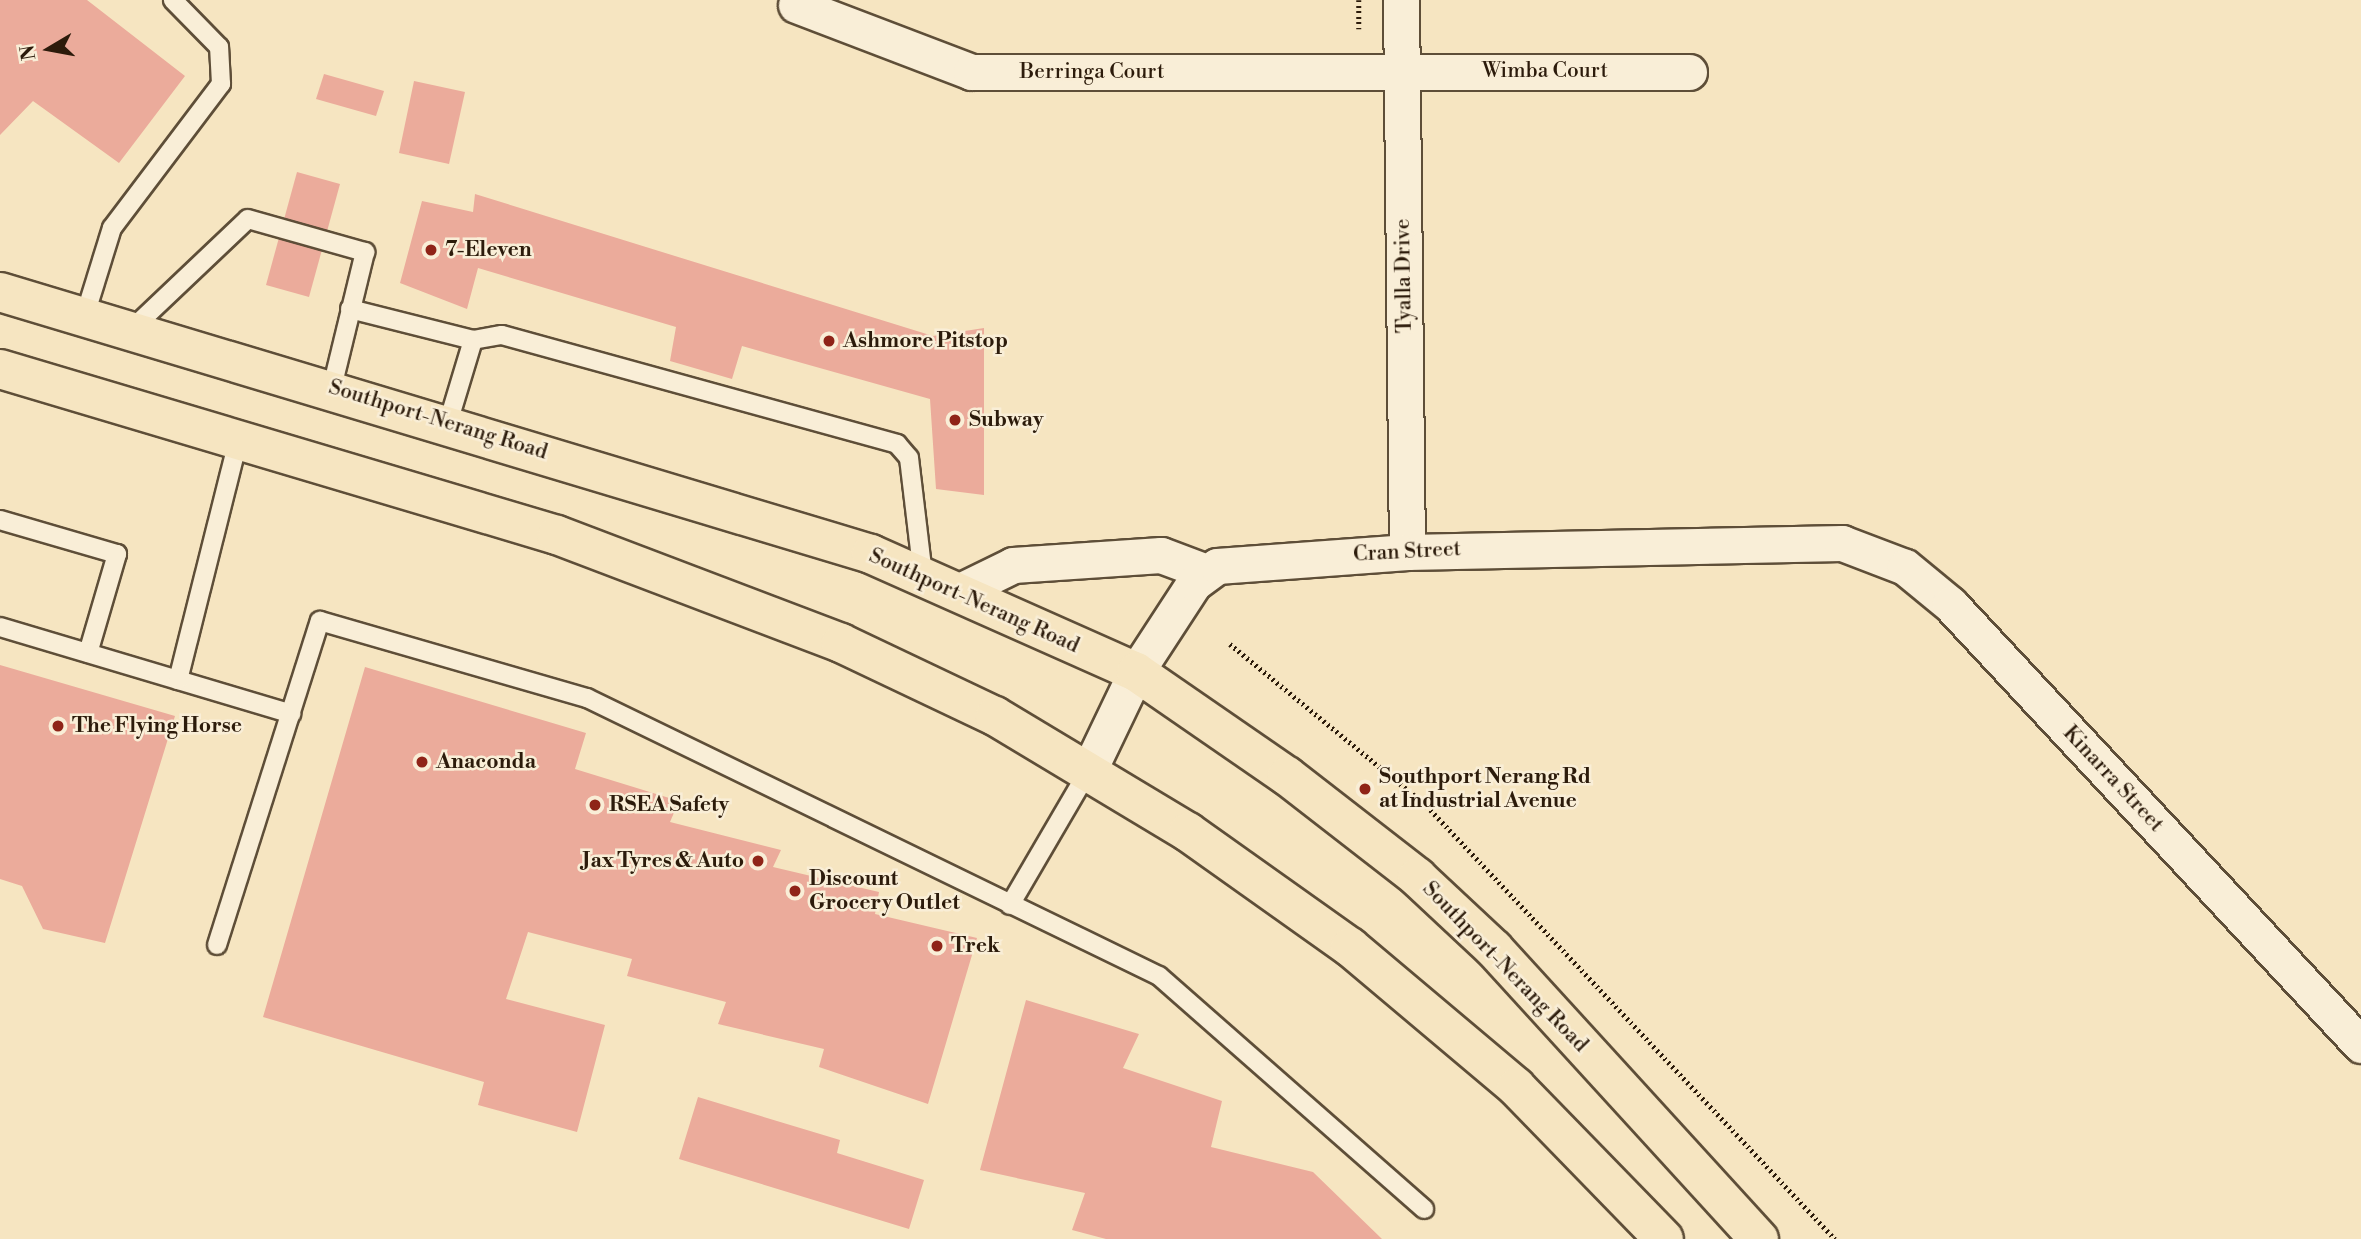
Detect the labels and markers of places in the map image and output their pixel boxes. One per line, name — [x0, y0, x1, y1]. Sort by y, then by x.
place label: 7-Eleven — [445, 237, 532, 263]
marker: 7-Eleven — [423, 242, 439, 258]
place label: Ashmore Pitstop — [843, 328, 1008, 354]
marker: Ashmore Pitstop — [821, 333, 837, 349]
place label: Subway — [969, 407, 1043, 433]
marker: Subway — [947, 412, 963, 428]
place label: The Flying Horse — [72, 713, 242, 739]
marker: The Flying Horse — [50, 718, 66, 734]
place label: Anaconda — [436, 749, 536, 775]
marker: Anaconda — [414, 754, 430, 770]
place label: Southport Nerang Rd at Industrial Avenue — [1379, 764, 1591, 814]
marker: Southport Nerang Rd at Industrial Avenue — [1357, 781, 1373, 797]
place label: RSEA Safety — [609, 792, 729, 818]
marker: RSEA Safety — [587, 797, 603, 813]
place label: Jax Tyres & Auto — [582, 848, 744, 874]
marker: Jax Tyres & Auto — [750, 853, 766, 869]
place label: Discount Grocery Outlet — [809, 866, 960, 916]
marker: Discount Grocery Outlet — [787, 883, 803, 899]
place label: Trek — [951, 933, 1000, 959]
marker: Trek — [929, 938, 945, 954]

